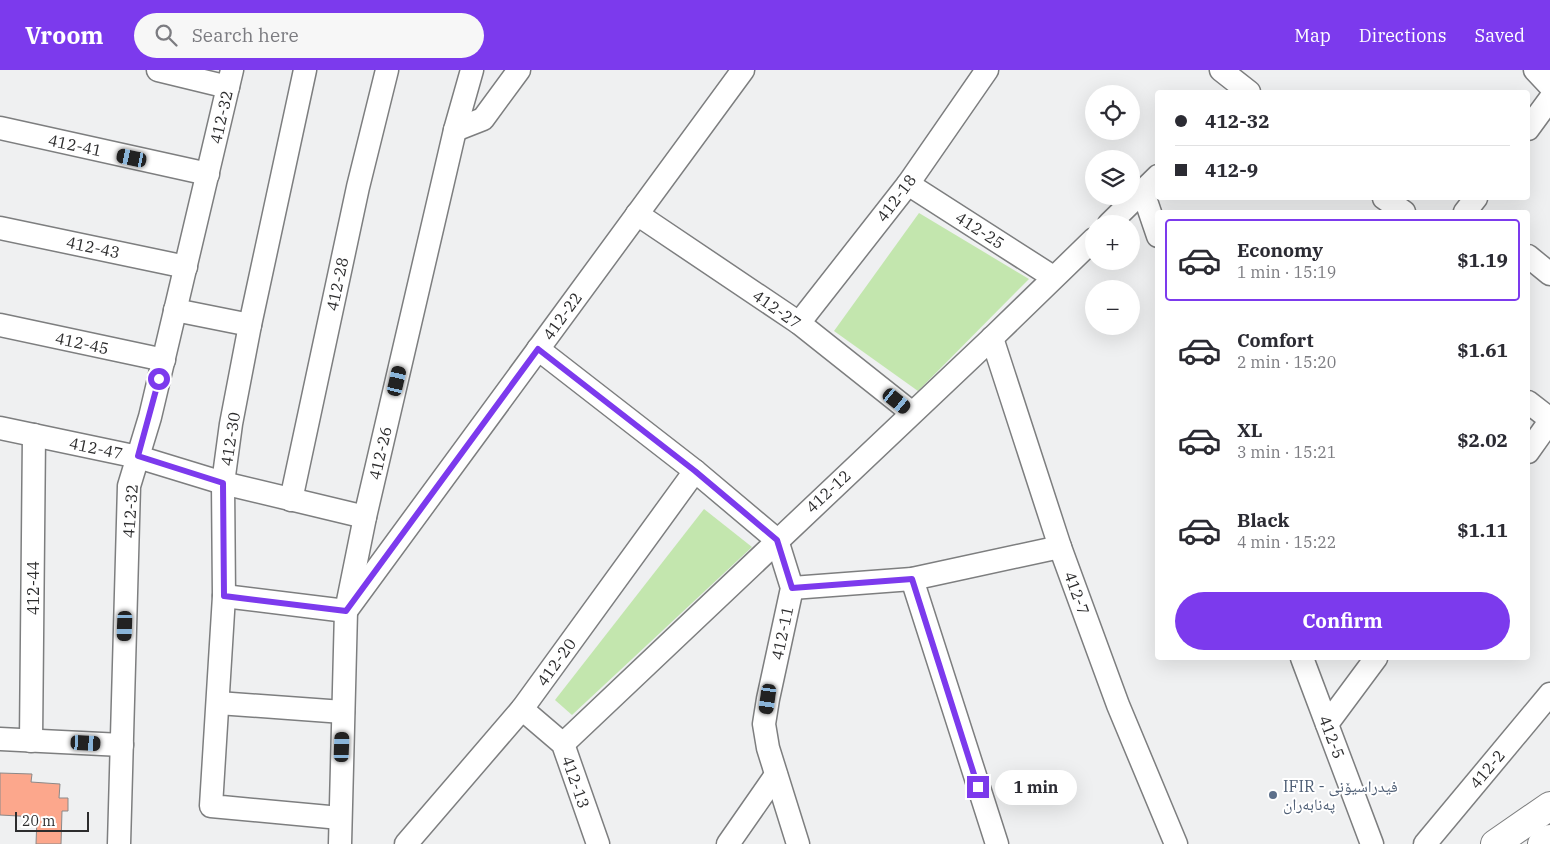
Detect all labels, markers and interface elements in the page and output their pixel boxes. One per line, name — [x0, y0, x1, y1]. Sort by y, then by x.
search box — [134, 13, 484, 58]
text: Vroom — [25, 19, 104, 51]
icon: search — [152, 21, 180, 49]
text: Search here — [192, 23, 299, 47]
text: Map — [1294, 24, 1331, 47]
text: Directions — [1359, 24, 1447, 47]
text: Saved — [1475, 24, 1525, 47]
map controls — [1085, 85, 1140, 335]
button: locate — [1085, 85, 1140, 140]
street label: 412-32 — [205, 88, 237, 146]
text: 412-32 — [1205, 109, 1270, 133]
street label: 412-41 — [46, 130, 104, 160]
car — [115, 148, 148, 168]
button: layers — [1085, 150, 1140, 205]
text: 412-9 — [1205, 158, 1258, 182]
street label: 412-18 — [872, 170, 920, 226]
street label: 412-25 — [952, 207, 1008, 253]
button: + — [1085, 215, 1140, 270]
street label: 412-43 — [64, 232, 122, 262]
icon: car — [1177, 238, 1222, 283]
text: Economy — [1237, 238, 1323, 262]
text: $1.19 — [1457, 248, 1508, 272]
street label: 412-28 — [322, 255, 352, 313]
text: 1 min · 15:19 — [1237, 262, 1336, 282]
button: − — [1085, 280, 1140, 335]
street label: 412-27 — [749, 285, 805, 333]
street label: 412-22 — [538, 288, 586, 344]
street label: 412-45 — [53, 328, 111, 358]
icon: car — [1177, 328, 1222, 373]
text: Comfort — [1237, 328, 1314, 352]
text: $1.61 — [1457, 338, 1508, 362]
text: 2 min · 15:20 — [1237, 352, 1336, 372]
car — [386, 365, 407, 397]
route start — [148, 368, 170, 390]
car — [880, 386, 913, 416]
street label: 412-30 — [216, 411, 244, 467]
icon: car — [1177, 418, 1222, 463]
text: XL — [1237, 418, 1263, 442]
street label: 412-26 — [364, 424, 396, 482]
text: $2.02 — [1457, 428, 1508, 452]
street label: 412-47 — [67, 433, 125, 463]
text: 3 min · 15:21 — [1237, 442, 1336, 462]
street label: 412-12 — [801, 465, 855, 517]
street label: 412-32 — [118, 483, 142, 539]
icon: car — [1177, 508, 1222, 553]
text: Black — [1237, 508, 1289, 532]
text: $1.11 — [1457, 518, 1508, 542]
text: 4 min · 15:22 — [1237, 532, 1336, 552]
street label: 412-44 — [23, 561, 43, 615]
street label: 412-7 — [1060, 569, 1094, 617]
button: Confirm — [1175, 592, 1510, 650]
street label: 412-11 — [767, 604, 797, 662]
car — [116, 611, 133, 641]
street label: 412-20 — [532, 634, 580, 690]
car — [758, 683, 777, 715]
street label: 412-5 — [1315, 713, 1349, 761]
car — [333, 732, 350, 762]
car — [70, 735, 101, 751]
street label: 412-2 — [1465, 745, 1509, 793]
street label: 412-13 — [558, 753, 594, 811]
callout: 1 min — [996, 770, 1078, 804]
route end — [967, 776, 989, 798]
place label: IFIR - فیدراسیۆنی پەنابەران — [1283, 776, 1398, 815]
text: 1 min — [1014, 777, 1058, 797]
marker: IFIR - فیدراسیۆنی پەنابەران — [1267, 789, 1279, 801]
scale bar — [15, 809, 89, 832]
text: 20 m — [22, 812, 55, 830]

